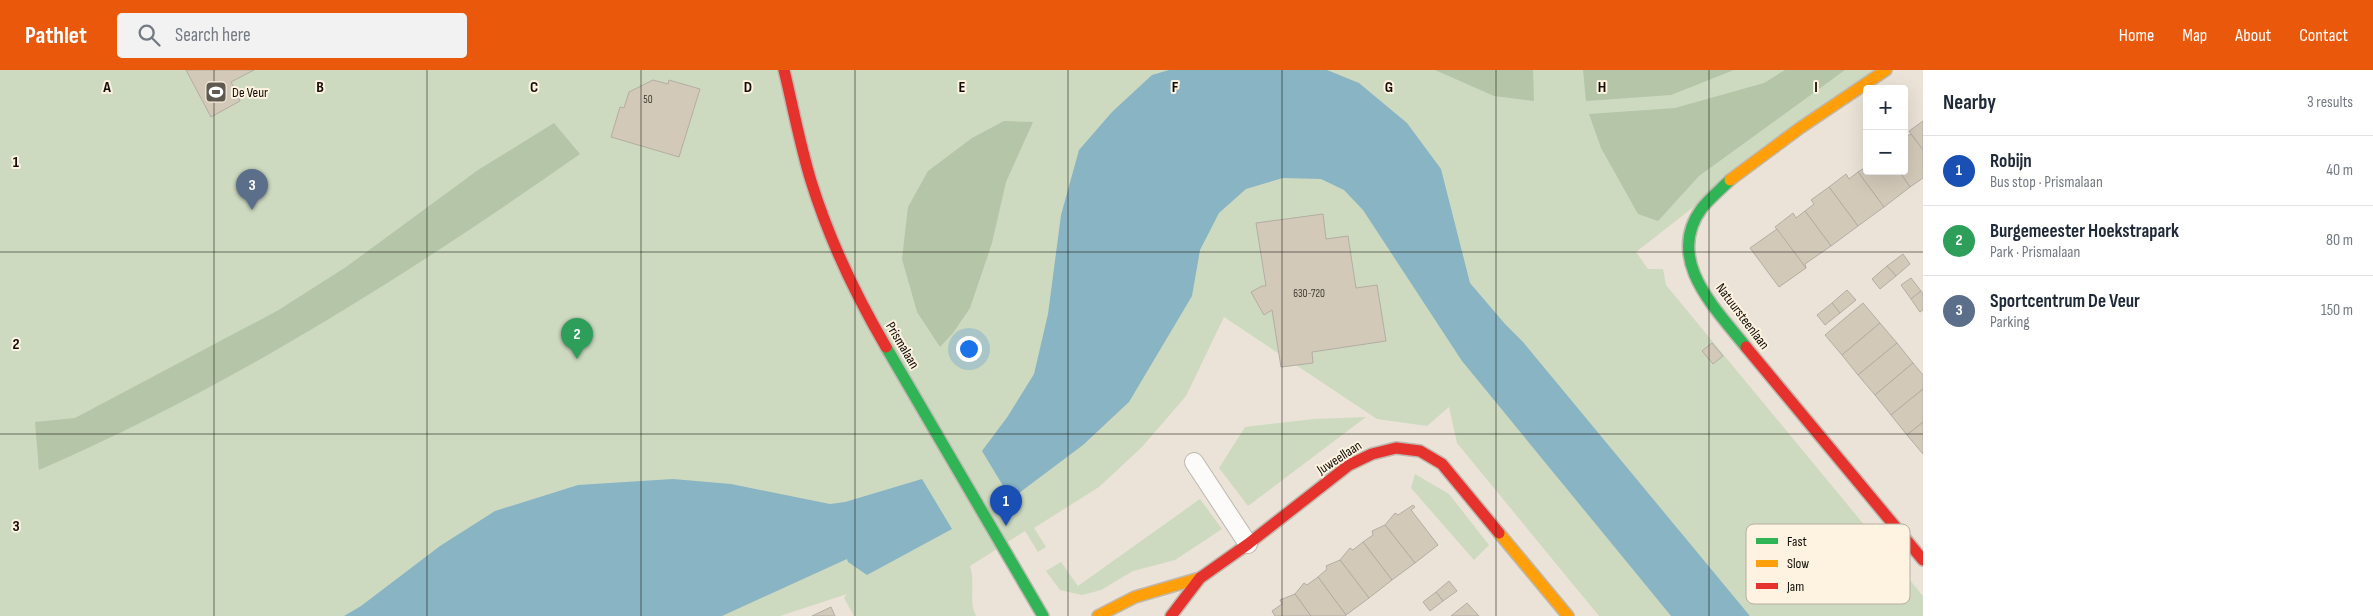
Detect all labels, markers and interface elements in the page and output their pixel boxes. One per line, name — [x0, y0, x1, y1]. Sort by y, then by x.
search box — [117, 13, 467, 58]
text: Pathlet — [25, 21, 87, 50]
icon: search — [135, 21, 163, 49]
text: Search here — [175, 24, 251, 47]
text: Home — [2119, 25, 2154, 46]
text: Map — [2182, 25, 2207, 46]
text: About — [2235, 25, 2271, 46]
text: Contact — [2299, 25, 2348, 46]
text: A — [102, 78, 111, 97]
text: B — [316, 78, 324, 97]
text: C — [530, 78, 538, 97]
text: D — [744, 78, 752, 97]
text: E — [959, 78, 966, 97]
text: F — [1172, 78, 1179, 97]
text: G — [1385, 78, 1393, 97]
text: H — [1598, 78, 1606, 97]
text: I — [1814, 78, 1818, 97]
sports icon: De Veur — [204, 80, 228, 104]
place label: De Veur — [232, 84, 268, 101]
map controls — [1863, 85, 1908, 175]
button: + — [1863, 85, 1908, 130]
text: Nearby — [1943, 90, 1996, 115]
house number: 50 — [643, 93, 653, 106]
text: 3 results — [2307, 93, 2353, 112]
button: − — [1863, 130, 1908, 175]
text: Robijn — [1990, 150, 2032, 173]
text: 1 — [13, 153, 20, 172]
text: 1 — [1956, 161, 1962, 180]
text: 40 m — [2326, 161, 2353, 180]
pin: 3 — [236, 169, 268, 210]
text: Bus stop · Prismalaan — [1990, 173, 2103, 192]
text: Burgemeester Hoekstrapark — [1990, 220, 2179, 243]
text: 2 — [1955, 231, 1963, 250]
text: 80 m — [2326, 231, 2353, 250]
text: Park · Prismalaan — [1990, 243, 2080, 262]
street label: Natuursteenlaan — [1712, 280, 1773, 353]
house number: 630-720 — [1293, 287, 1325, 300]
text: Sportcentrum De Veur — [1990, 290, 2140, 313]
text: 3 — [1955, 301, 1963, 320]
text: 150 m — [2321, 301, 2353, 320]
text: Parking — [1990, 313, 2030, 332]
pin: 2 — [561, 318, 593, 359]
street label: Prismalaan — [882, 319, 923, 372]
text: 2 — [12, 335, 20, 354]
your location — [956, 336, 982, 362]
street label: Juweellaan — [1313, 437, 1365, 479]
pin: 1 — [990, 485, 1022, 526]
text: 3 — [12, 517, 20, 536]
legend — [1746, 524, 1910, 604]
text: Fast — [1787, 533, 1807, 550]
text: Slow — [1787, 555, 1809, 572]
text: Jam — [1786, 578, 1804, 595]

